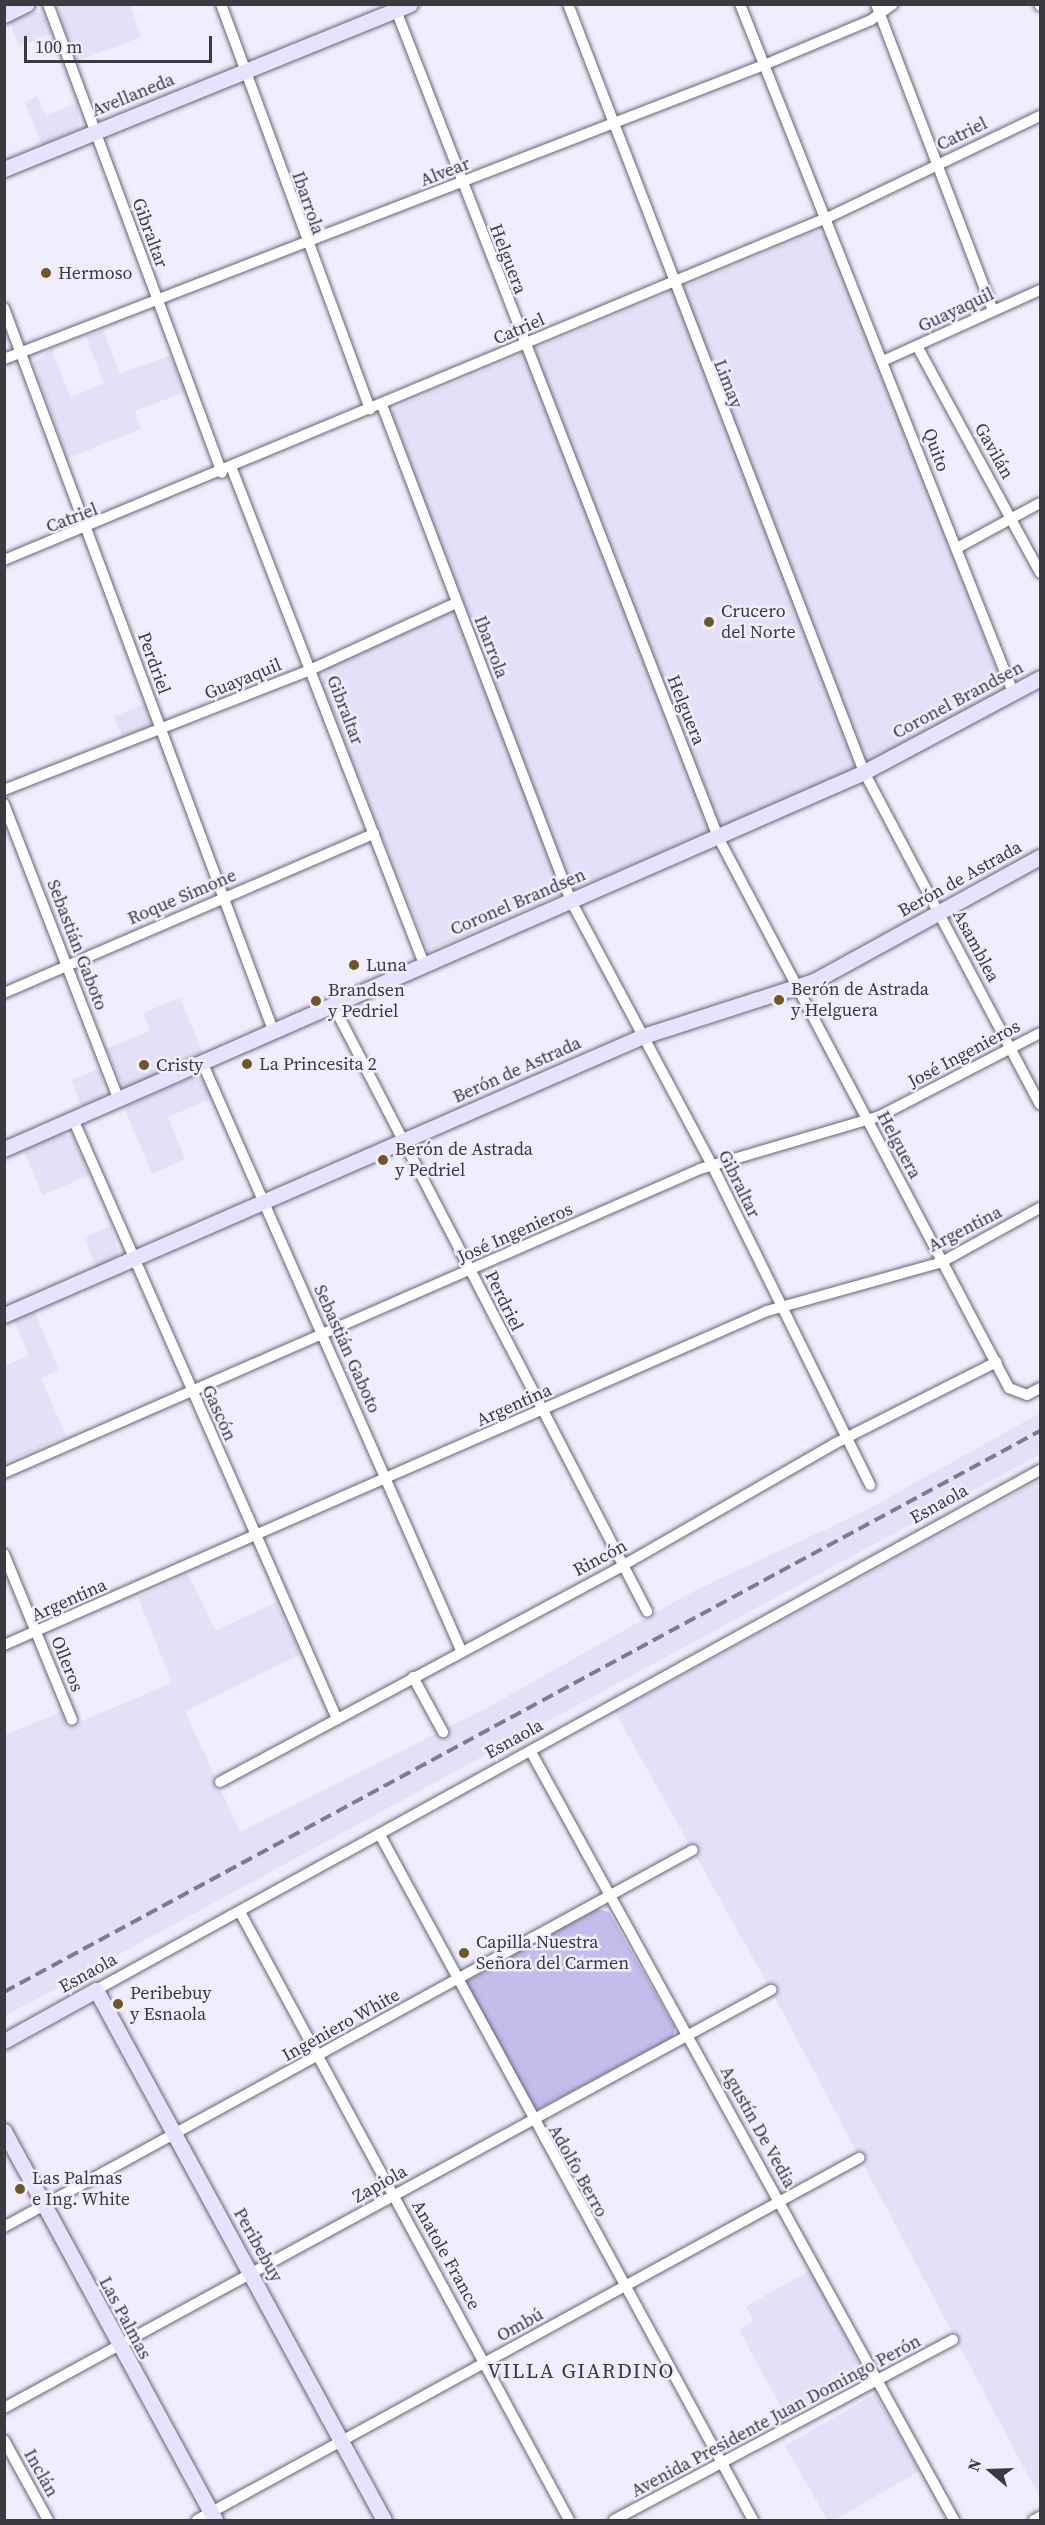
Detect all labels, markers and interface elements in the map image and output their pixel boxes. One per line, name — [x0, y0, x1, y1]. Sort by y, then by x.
scale bar — [27, 24, 214, 62]
text: 100 m — [35, 34, 82, 59]
street label: Avellaneda — [88, 69, 178, 121]
street label: Catriel — [933, 113, 991, 155]
street label: Alvear — [417, 153, 473, 191]
street label: Ibarrola — [287, 169, 329, 237]
street label: Gibraltar — [127, 195, 173, 271]
street label: Helguera — [485, 221, 531, 297]
place label: Hermoso — [58, 262, 132, 284]
marker: Hermoso — [39, 266, 53, 280]
street label: Guayaquil — [915, 283, 997, 337]
street label: Catriel — [490, 309, 548, 349]
street label: Limay — [709, 357, 747, 411]
street label: Gavilán — [970, 419, 1018, 483]
street label: Quito — [918, 425, 954, 475]
street label: Catriel — [43, 498, 101, 538]
place label: Crucero del Norte — [721, 601, 796, 644]
street label: Ibarrola — [469, 613, 513, 681]
marker: Crucero del Norte — [702, 615, 716, 629]
street label: Perdriel — [133, 629, 175, 697]
street label: Guayaquil — [201, 654, 285, 704]
street label: Coronel Brandsen — [889, 656, 1027, 744]
street label: Gibraltar — [322, 672, 368, 748]
street label: Helguera — [662, 672, 710, 748]
street label: Berón de Astrada — [894, 836, 1026, 922]
street label: Roque Simone — [124, 864, 240, 930]
street label: Coronel Brandsen — [447, 864, 589, 940]
street label: Sebastián Gaboto — [42, 877, 112, 1013]
street label: Asamblea — [948, 906, 1004, 986]
place label: Luna — [366, 954, 407, 976]
marker: Luna — [347, 958, 361, 972]
place label: Berón de Astrada y Helguera — [791, 979, 929, 1022]
place label: Brandsen y Pedriel — [328, 980, 405, 1022]
marker: Berón de Astrada y Helguera — [772, 993, 786, 1007]
marker: Brandsen y Pedriel — [309, 994, 323, 1008]
street label: José Ingenieros — [904, 1015, 1024, 1093]
street label: Berón de Astrada — [450, 1032, 584, 1108]
place label: La Princesita 2 — [259, 1053, 377, 1075]
place label: Cristy — [156, 1054, 203, 1076]
marker: La Princesita 2 — [240, 1057, 254, 1071]
marker: Cristy — [137, 1058, 151, 1072]
street label: Helguera — [872, 1108, 926, 1182]
place label: Berón de Astrada y Pedriel — [395, 1139, 533, 1182]
street label: Gibraltar — [713, 1147, 765, 1221]
marker: Berón de Astrada y Pedriel — [376, 1153, 390, 1167]
street label: José Ingenieros — [454, 1198, 576, 1268]
street label: Argentina — [925, 1201, 1005, 1257]
street label: Perdriel — [480, 1267, 528, 1335]
street label: Sebastián Gaboto — [309, 1281, 385, 1417]
street label: Argentina — [473, 1379, 555, 1431]
street label: Gascón — [197, 1382, 241, 1444]
street label: Esnaola — [906, 1479, 972, 1529]
street label: Rincón — [570, 1535, 630, 1581]
street label: Argentina — [28, 1574, 110, 1626]
street label: Olleros — [46, 1633, 88, 1695]
street label: Esnaola — [481, 1714, 547, 1764]
place label: Capilla Nuestra Señora del Carmen — [476, 1932, 629, 1974]
marker: Capilla Nuestra Señora del Carmen — [457, 1946, 471, 1960]
street label: Esnaola — [55, 1948, 121, 1998]
place label: Peribebuy y Esnaola — [130, 1983, 211, 2026]
street label: Ingeniero White — [278, 1984, 404, 2066]
marker: Peribebuy y Esnaola — [111, 1997, 125, 2011]
street label: Agustín De Vedia — [715, 2062, 801, 2192]
street label: Adolfo Berro — [544, 2121, 612, 2221]
street label: Zapiola — [349, 2160, 411, 2208]
place label: Las Palmas e Ing. White — [32, 2168, 130, 2210]
marker: Las Palmas e Ing. White — [13, 2182, 27, 2196]
street label: Anatole France — [407, 2197, 485, 2313]
street label: Peribebuy — [229, 2204, 287, 2286]
street label: Las Palmas — [94, 2273, 156, 2363]
street label: Ombú — [493, 2304, 547, 2346]
street label: Avenida Presidente Juan Domingo Perón — [627, 2330, 925, 2502]
district label: VILLA GIARDINO — [487, 2358, 675, 2384]
north arrow — [961, 2441, 1021, 2501]
street label: Inclán — [19, 2445, 63, 2501]
text: N — [962, 2456, 986, 2474]

